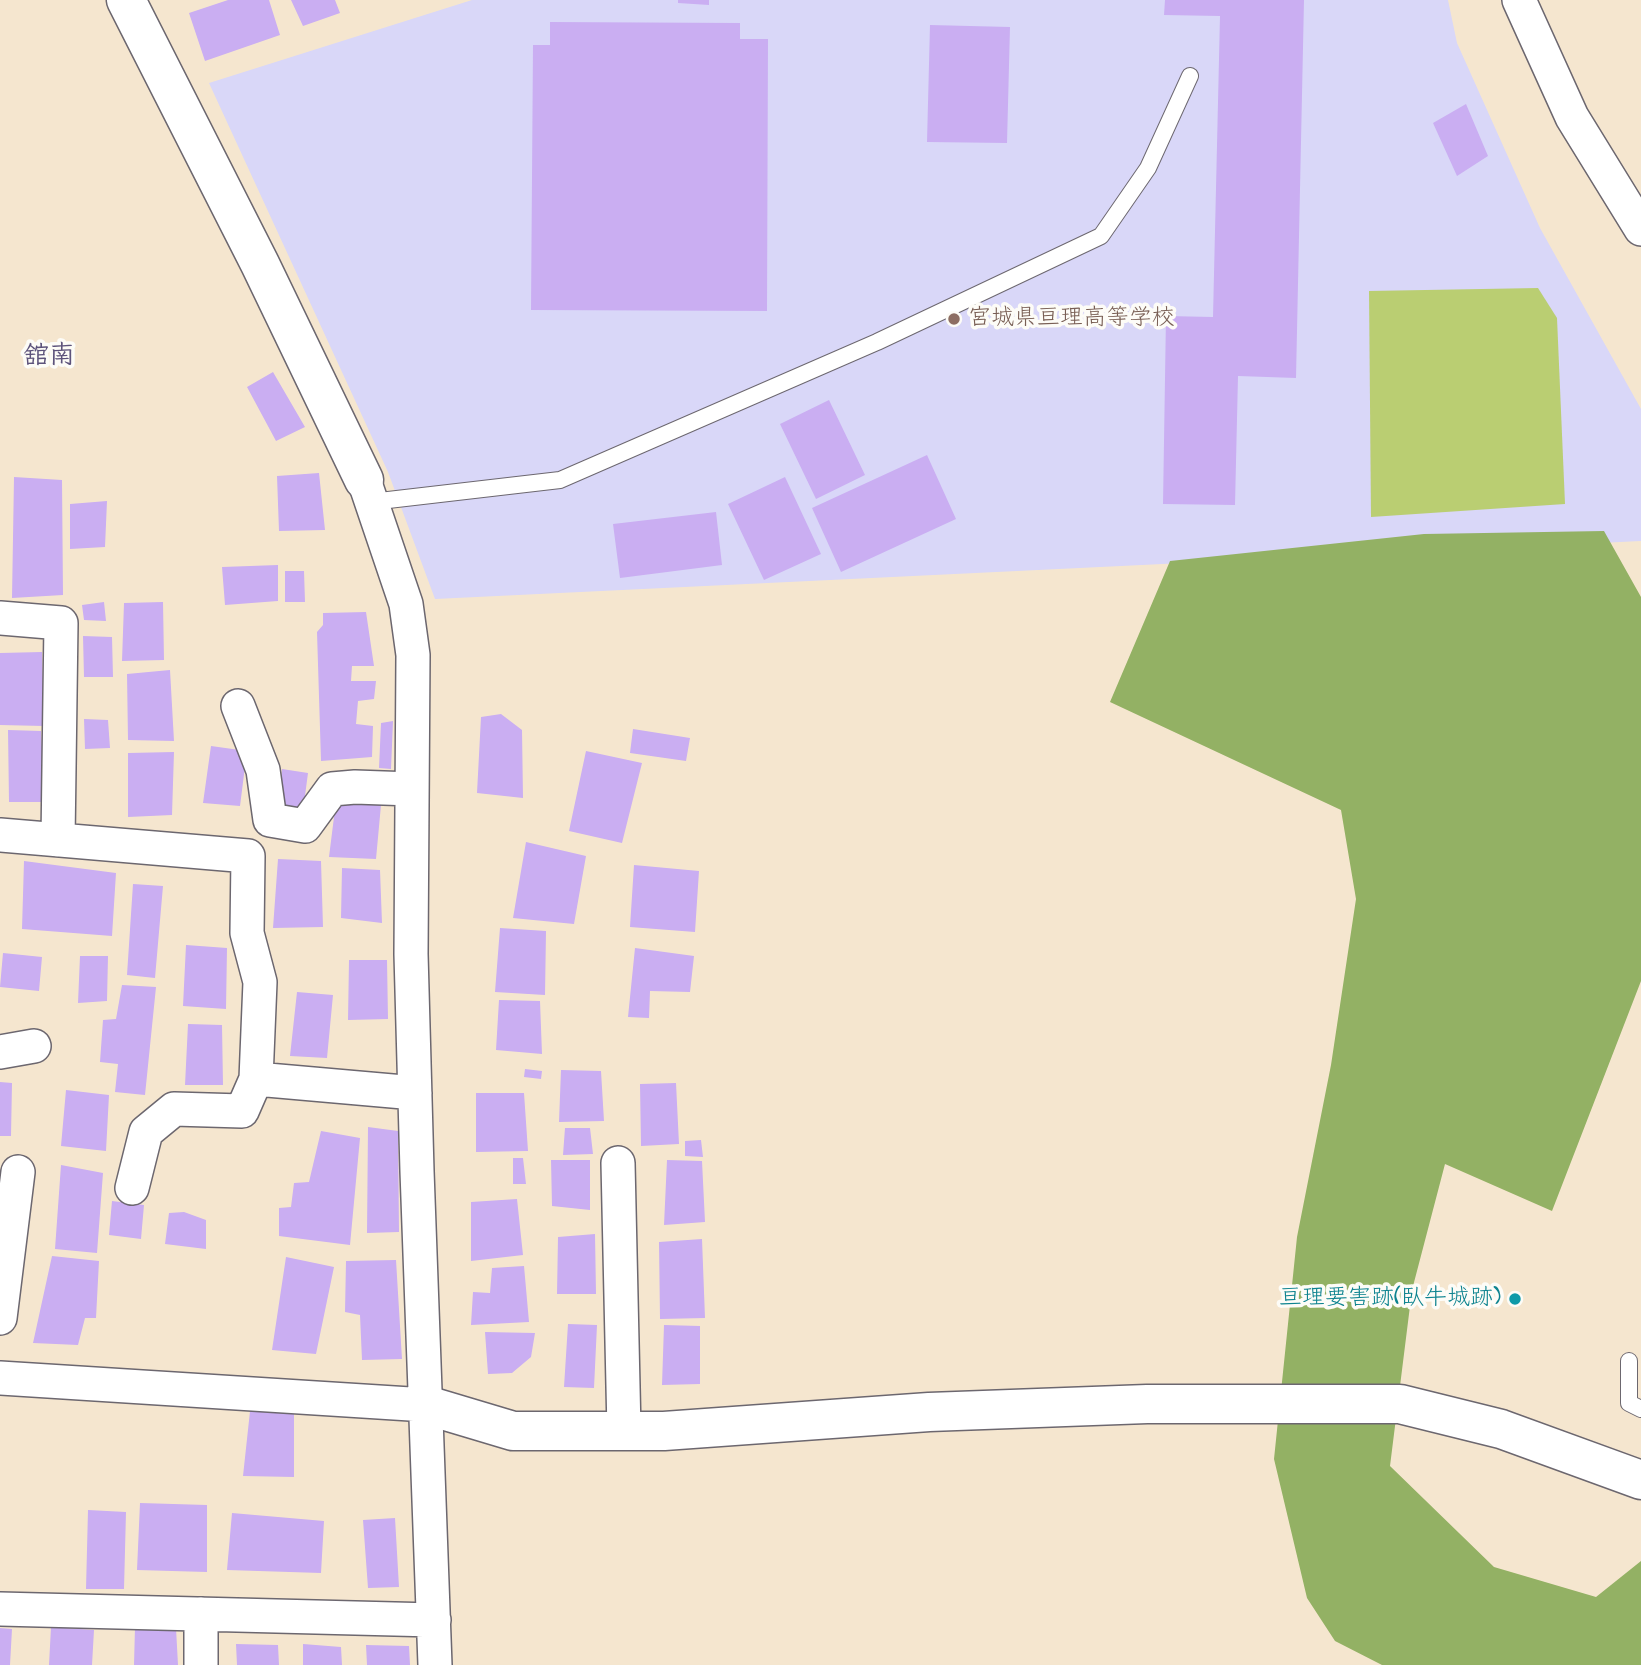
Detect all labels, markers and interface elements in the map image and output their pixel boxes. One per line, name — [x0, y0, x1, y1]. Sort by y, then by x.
place label: 宮城県亘理高等学校 — [968, 305, 1175, 333]
marker: 宮城県亘理高等学校 — [946, 311, 962, 327]
district label: 舘南 — [23, 342, 75, 374]
place label: 亘理要害跡(臥牛城跡) — [1279, 1285, 1501, 1313]
marker: 亘理要害跡(臥牛城跡) — [1507, 1291, 1523, 1307]

